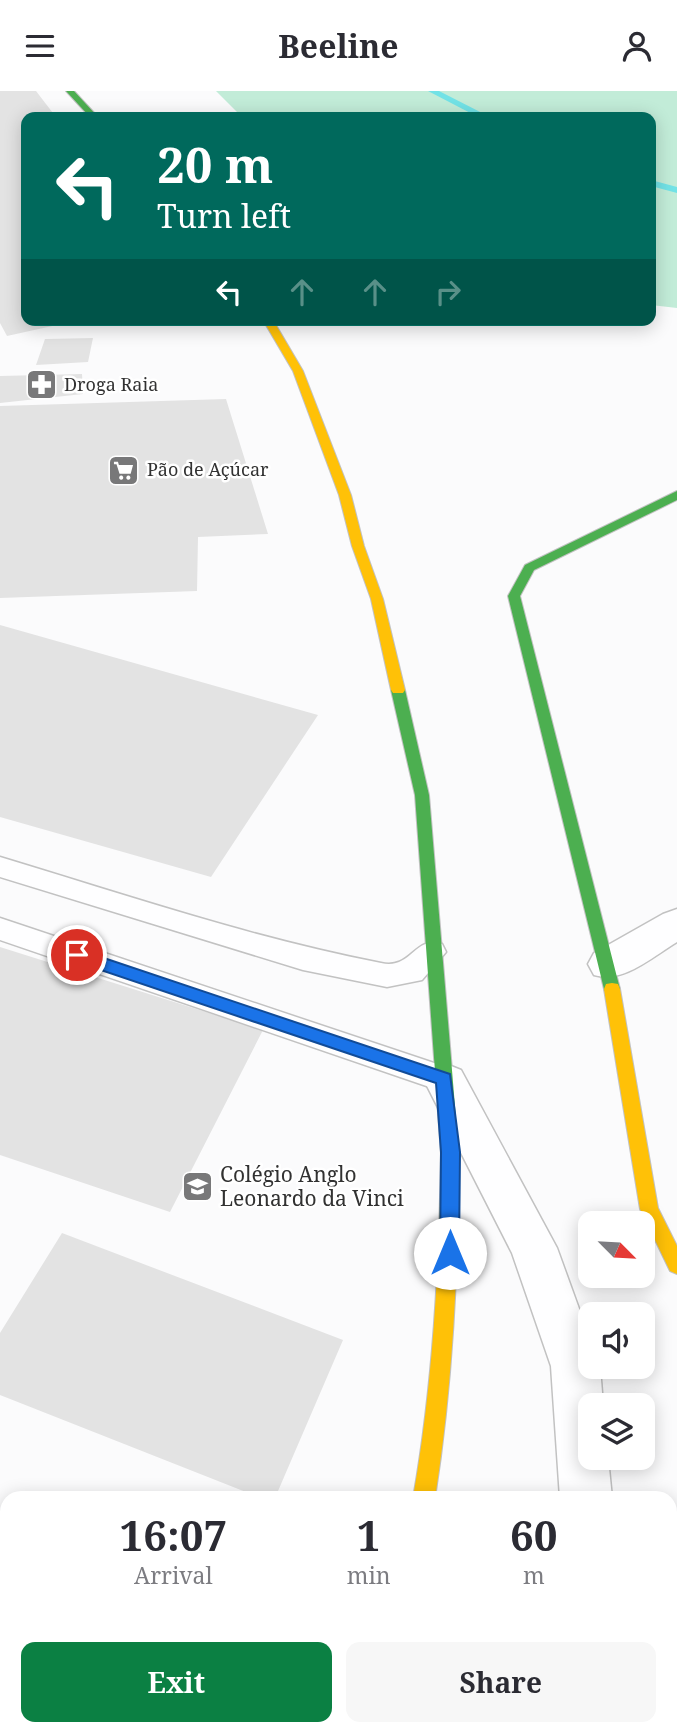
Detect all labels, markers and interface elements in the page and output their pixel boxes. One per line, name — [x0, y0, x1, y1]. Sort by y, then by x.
text: Beeline — [278, 24, 399, 67]
icon: menu — [21, 27, 59, 65]
icon: person — [618, 27, 656, 65]
text: 20 m — [157, 131, 273, 197]
icon: left — [42, 140, 133, 231]
text: Turn left — [157, 194, 291, 237]
icon: left — [210, 273, 248, 311]
icon: ahead — [283, 273, 321, 311]
icon: ahead — [356, 273, 394, 311]
icon: right — [429, 273, 467, 311]
pharmacy icon: Droga Raia — [24, 368, 58, 402]
place label: Droga Raia — [64, 372, 158, 396]
supermarket icon: Pão de Açúcar — [107, 453, 141, 487]
place label: Pão de Açúcar — [147, 457, 269, 481]
pin — [47, 925, 107, 985]
icon: arrive — [58, 936, 96, 974]
place label: Colégio Anglo Leonardo da Vinci — [220, 1160, 404, 1212]
school or university icon: Colégio Anglo Leonardo da Vinci — [180, 1170, 214, 1204]
north arrow — [578, 1211, 654, 1288]
map controls — [578, 1211, 655, 1470]
position arrow — [413, 1216, 487, 1290]
button: sound — [578, 1302, 655, 1379]
button: layers — [578, 1393, 655, 1470]
text: 16:07 — [119, 1506, 227, 1563]
text: 1 — [357, 1506, 380, 1563]
text: 60 — [510, 1506, 558, 1563]
text: Arrival — [134, 1559, 213, 1591]
text: min — [347, 1559, 391, 1591]
text: m — [523, 1559, 545, 1591]
button: Exit — [21, 1642, 332, 1722]
button: Share — [346, 1642, 656, 1722]

